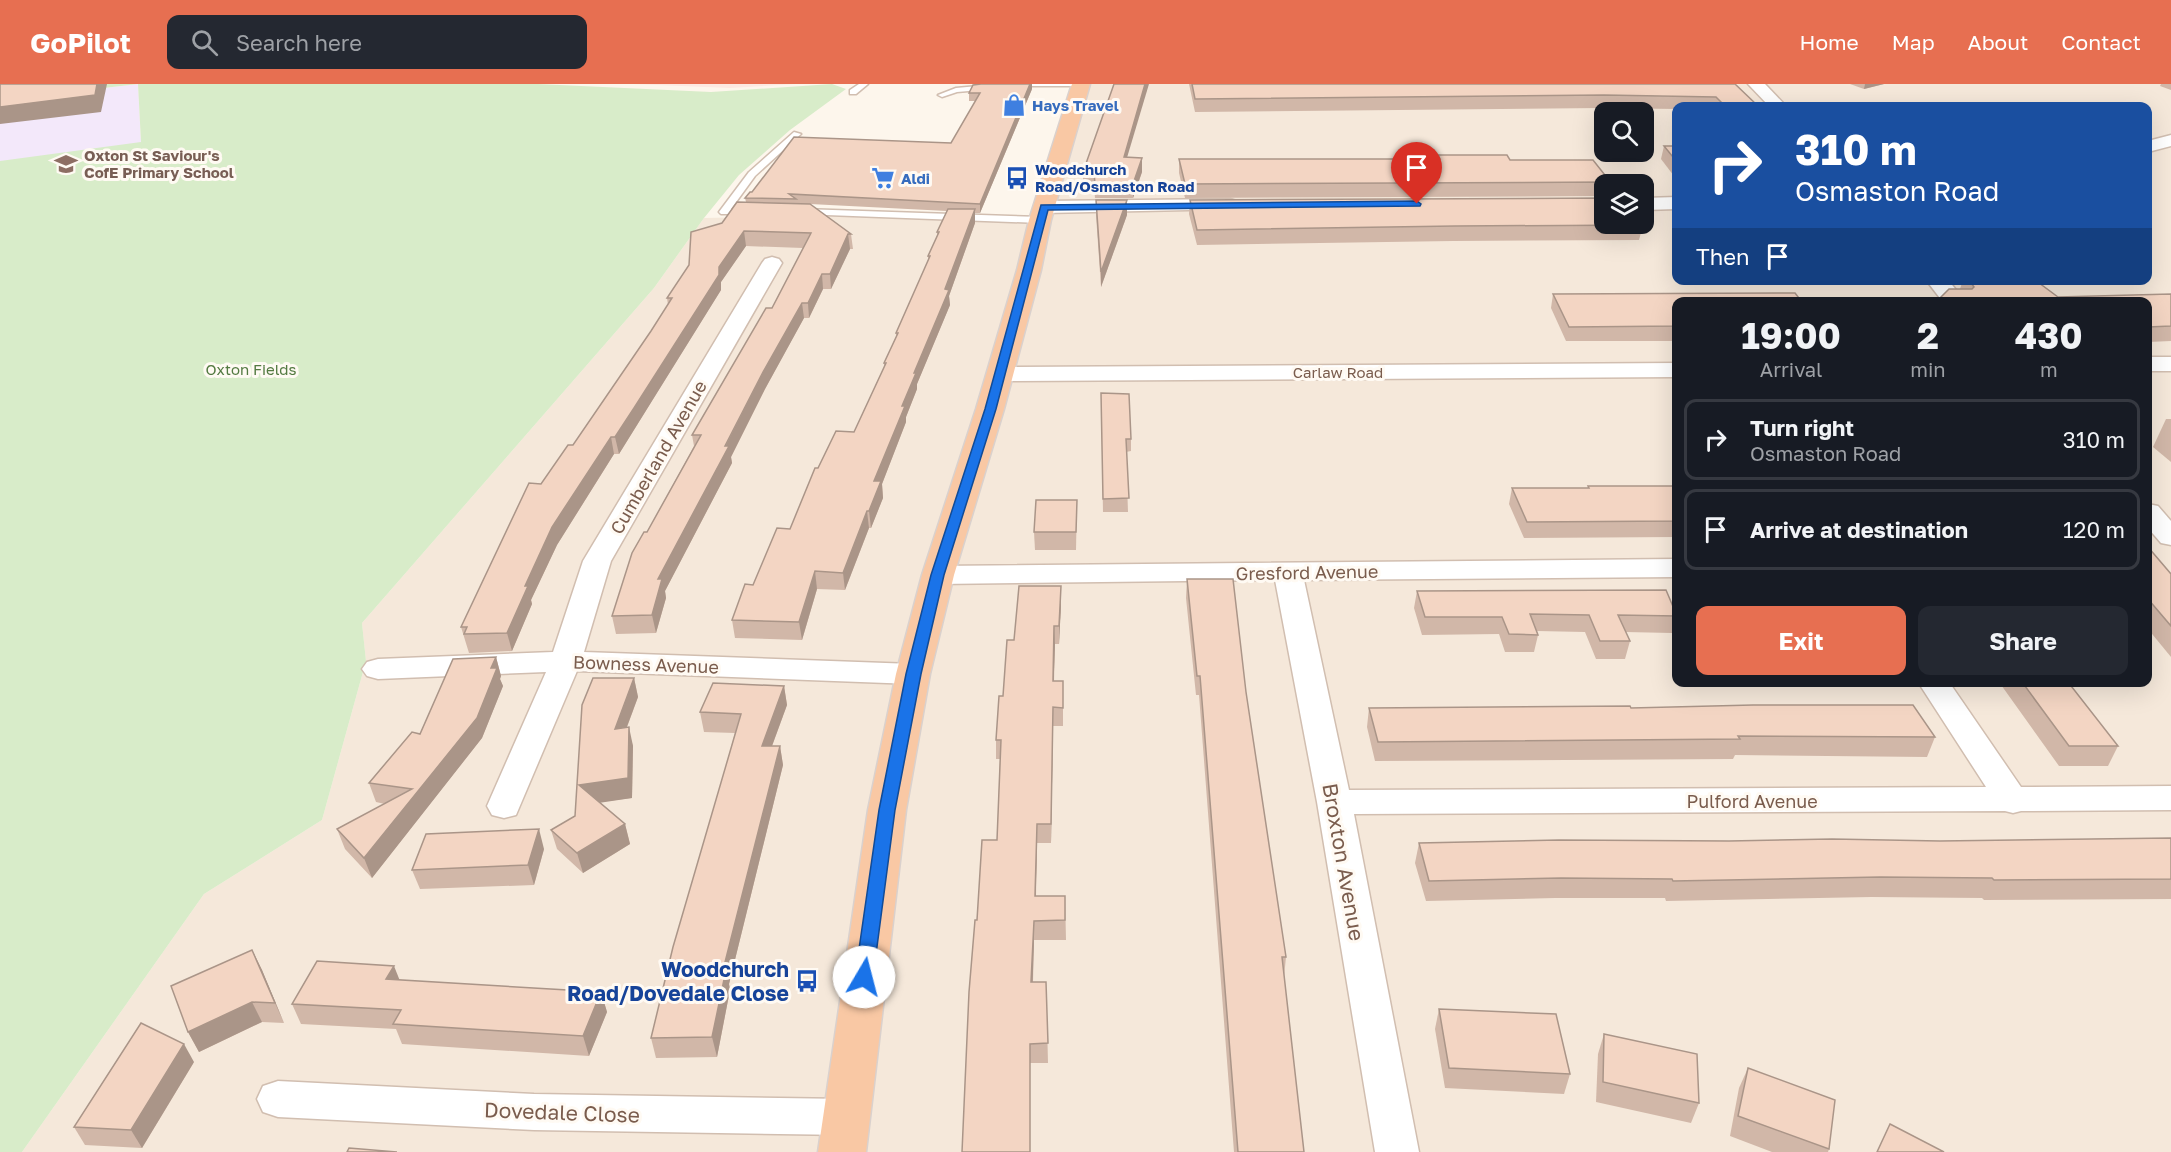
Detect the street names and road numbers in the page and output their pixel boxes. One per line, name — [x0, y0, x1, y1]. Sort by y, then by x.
street label: Carlaw Road — [1293, 363, 1383, 381]
street label: Cumberland Avenue — [605, 376, 711, 538]
street label: Gresford Avenue — [1235, 560, 1379, 584]
street label: Bowness Avenue — [573, 650, 719, 678]
street label: Broxton Avenue — [1317, 781, 1371, 943]
street label: Pulford Avenue — [1686, 790, 1818, 812]
street label: Dovedale Close — [484, 1096, 640, 1128]

